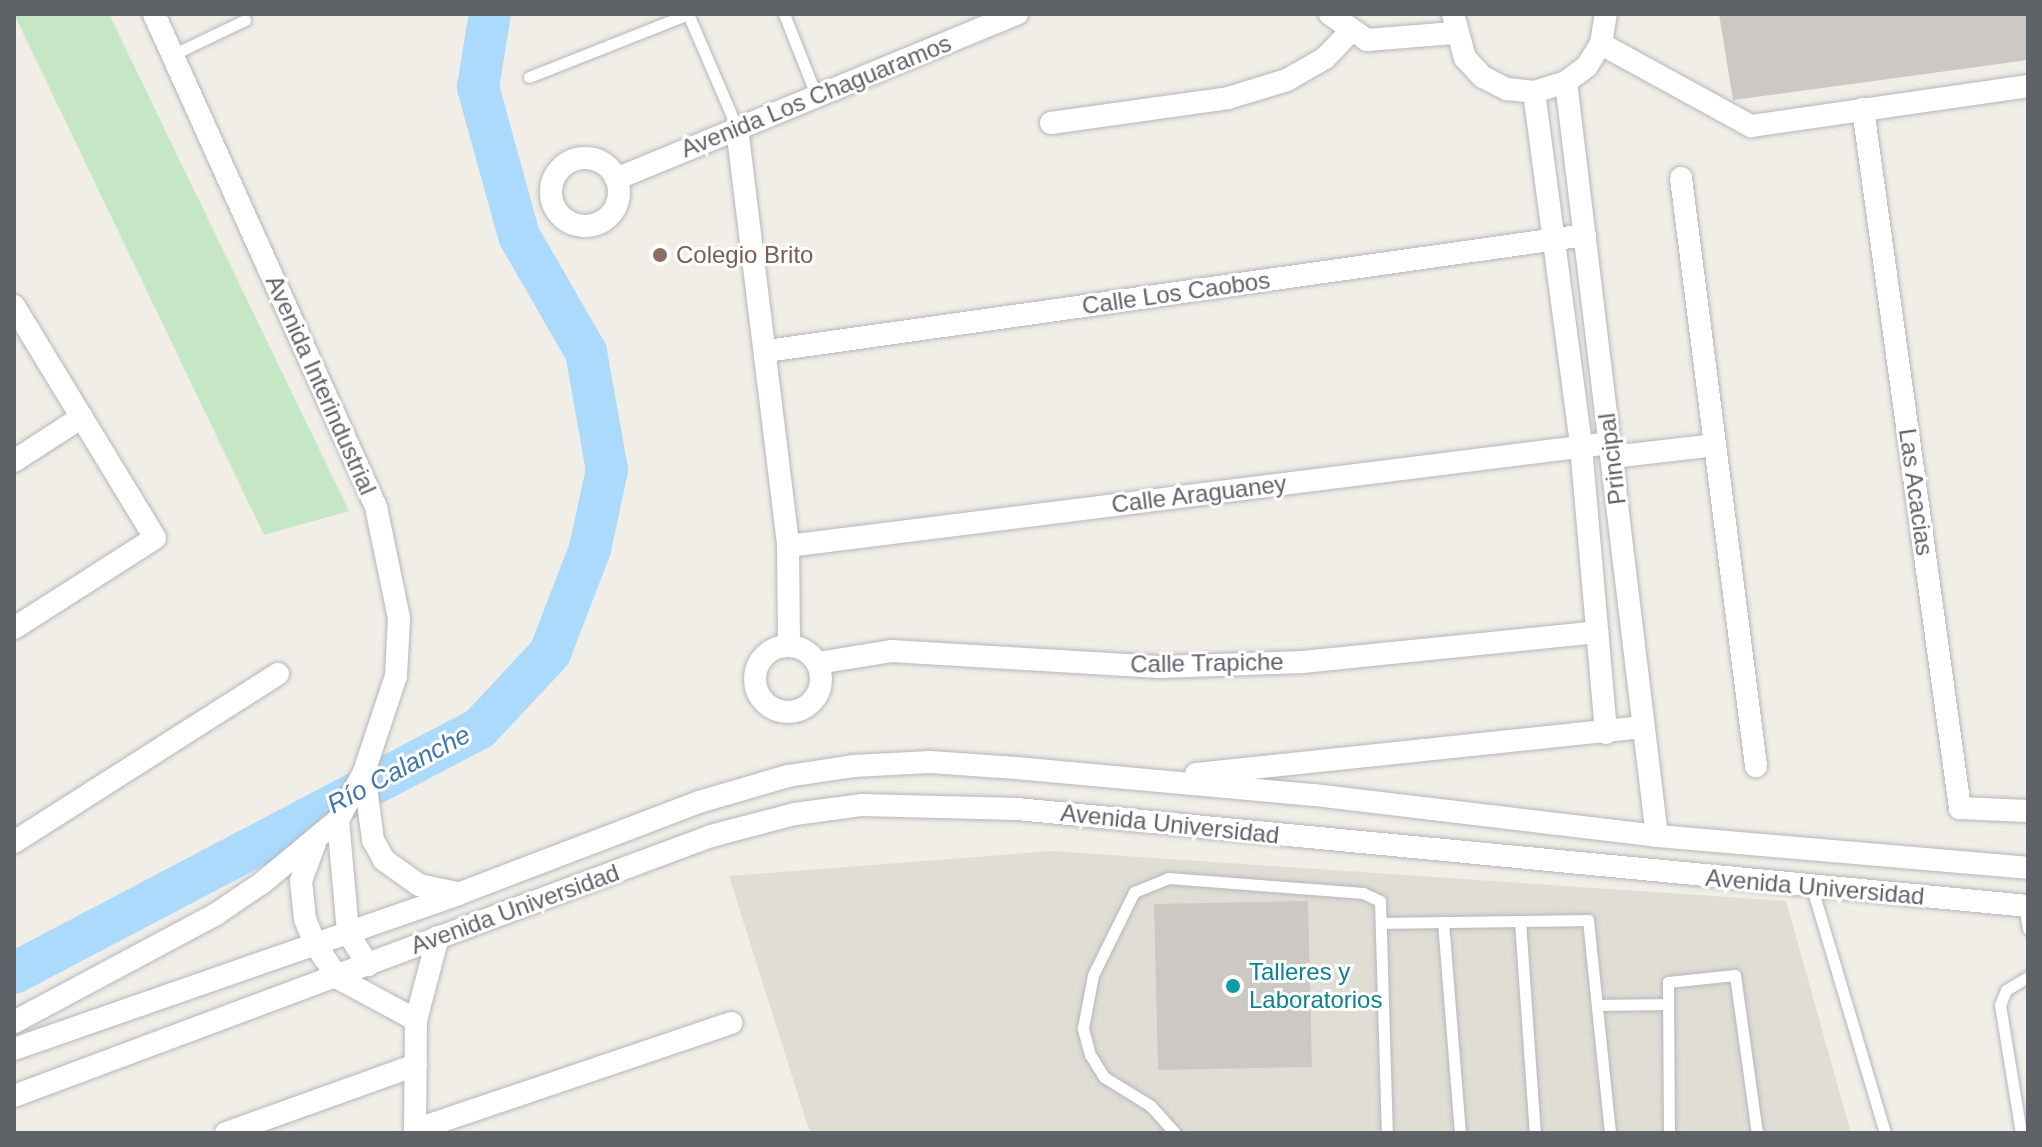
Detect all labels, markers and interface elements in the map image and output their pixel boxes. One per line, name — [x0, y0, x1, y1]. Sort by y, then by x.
street label: Avenida Los Chaguaramos — [677, 29, 955, 163]
place label: Colegio Brito — [676, 241, 813, 269]
marker: Colegio Brito — [651, 246, 669, 264]
street label: Calle Los Caobos — [1080, 266, 1272, 320]
street label: Avenida Interindustrial — [260, 271, 382, 499]
street label: Principal — [1592, 412, 1632, 506]
street label: Las Acacias — [1893, 426, 1939, 558]
street label: Calle Araguaney — [1109, 469, 1289, 519]
street label: Calle Trapiche — [1130, 647, 1284, 679]
water label: Río Calanche — [322, 719, 476, 821]
street label: Avenida Universidad — [1059, 798, 1281, 850]
street label: Avenida Universidad — [407, 858, 623, 960]
street label: Avenida Universidad — [1704, 863, 1926, 911]
place label: Talleres y Laboratorios — [1249, 958, 1382, 1014]
marker: Talleres y Laboratorios — [1224, 977, 1242, 995]

